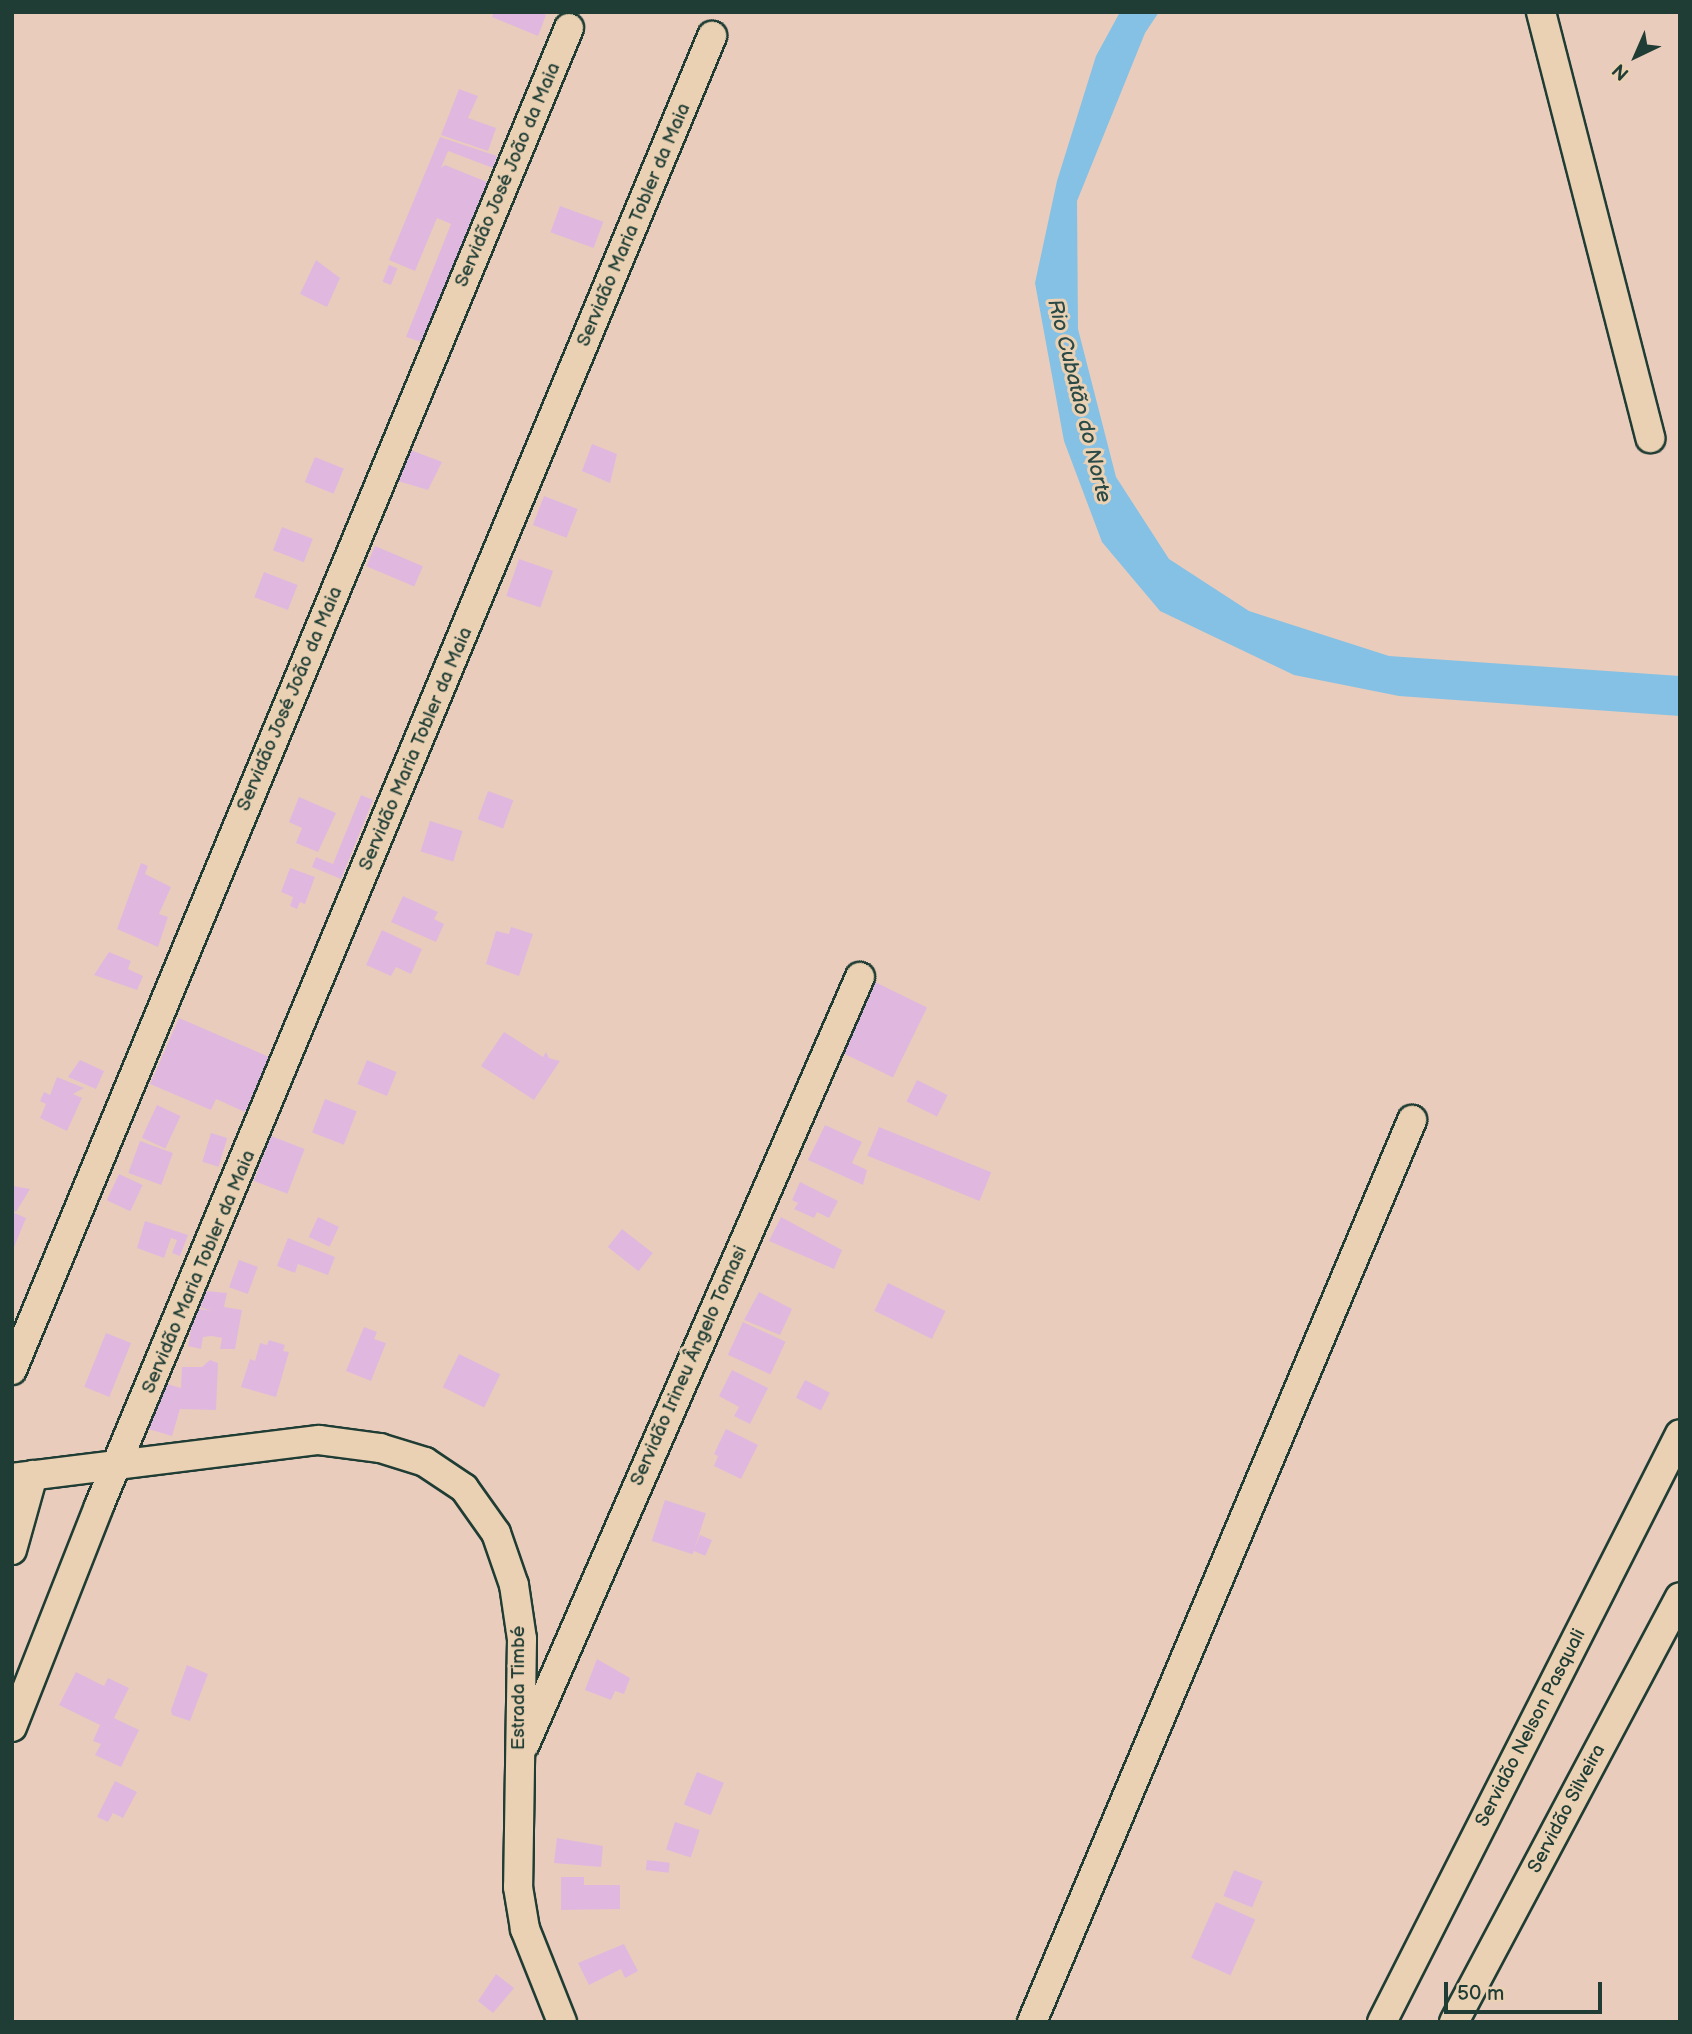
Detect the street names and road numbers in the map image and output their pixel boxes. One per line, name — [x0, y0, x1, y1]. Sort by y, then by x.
street label: Servidão José João da Maia — [450, 59, 566, 291]
street label: Servidão Maria Tobler da Maia — [572, 100, 696, 350]
street label: Servidão José João da Maia — [232, 583, 348, 815]
street label: Servidão Maria Tobler da Maia — [354, 624, 478, 874]
street label: Servidão Maria Tobler da Maia — [137, 1147, 261, 1397]
street label: Servidão Irineu Ângelo Tomasi — [626, 1242, 752, 1490]
street label: Servidão Nelson Pasquali — [1471, 1625, 1591, 1831]
street label: Estrada Timbé — [508, 1626, 530, 1750]
street label: Servidão Silveira — [1523, 1741, 1611, 1877]

